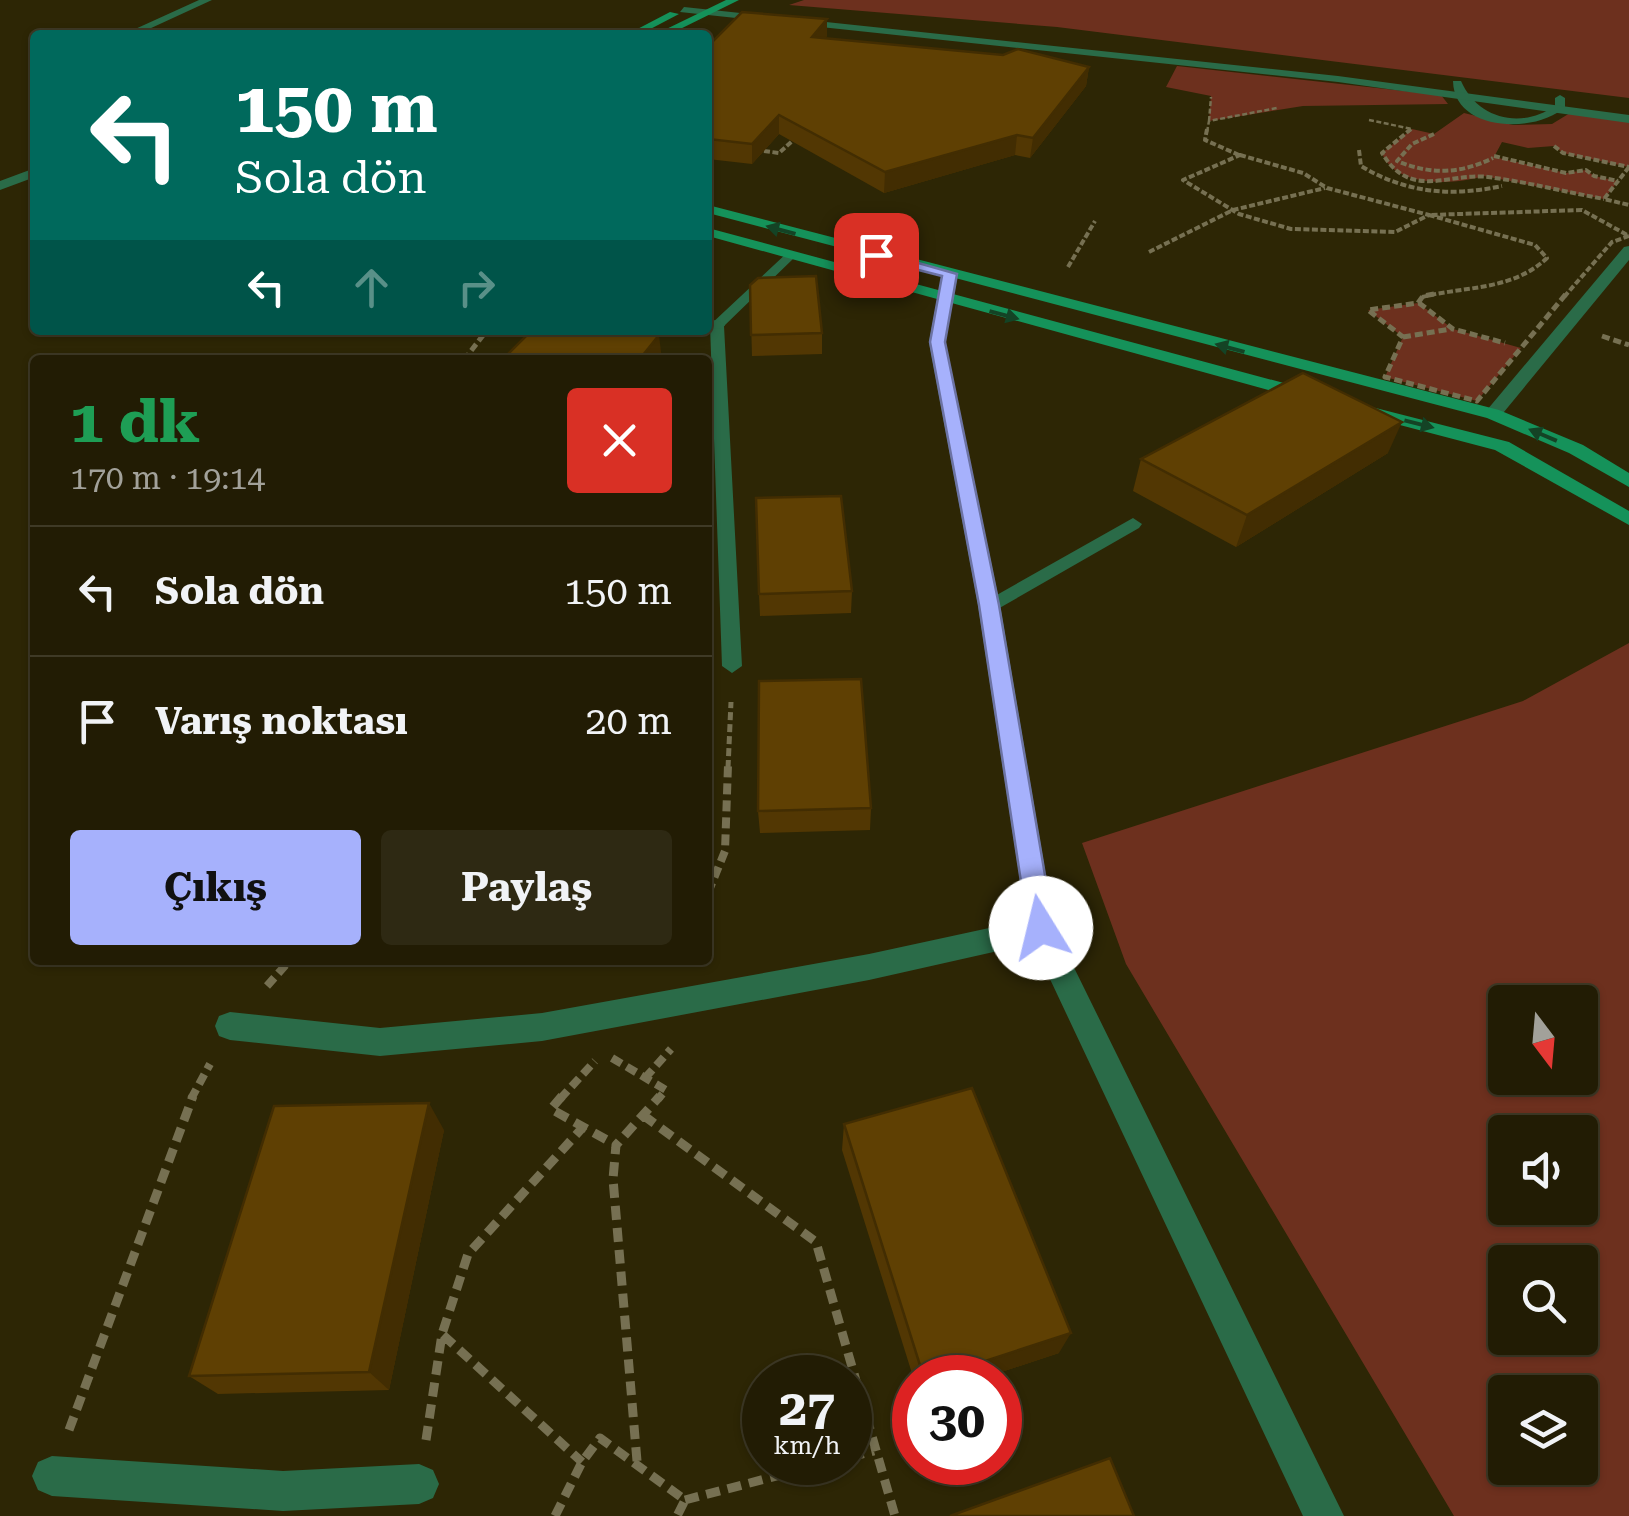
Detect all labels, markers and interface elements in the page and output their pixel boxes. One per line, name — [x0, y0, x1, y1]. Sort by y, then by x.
text: 150 m — [235, 67, 438, 149]
icon: left — [70, 70, 200, 200]
text: Sola dön — [235, 151, 427, 204]
pin — [834, 213, 919, 298]
one-way arrow — [765, 221, 796, 237]
icon: arrive — [849, 228, 904, 283]
icon: left — [239, 260, 294, 315]
icon: ahead — [344, 260, 399, 315]
icon: right — [449, 260, 504, 315]
one-way arrow — [988, 308, 1019, 324]
one-way arrow — [1214, 339, 1245, 355]
text: 1 dk — [70, 386, 200, 457]
button: close — [567, 388, 672, 493]
one-way arrow — [1404, 417, 1435, 433]
one-way arrow — [1528, 427, 1558, 443]
text: 170 m · 19:14 — [70, 459, 265, 497]
icon: left — [70, 564, 125, 619]
text: Sola dön — [155, 569, 324, 613]
text: 150 m — [564, 569, 672, 613]
icon: arrive — [70, 694, 125, 749]
text: Varış noktası — [155, 699, 408, 743]
text: 20 m — [585, 699, 672, 743]
button: Çıkış — [70, 830, 361, 945]
button: Paylaş — [381, 830, 672, 945]
position arrow — [989, 876, 1093, 980]
north arrow — [1488, 985, 1598, 1095]
map controls — [1488, 985, 1598, 1485]
button: sound — [1488, 1115, 1598, 1225]
button: search — [1488, 1245, 1598, 1355]
speed limit sign: 30 — [892, 1355, 1022, 1485]
button: layers — [1488, 1375, 1598, 1485]
text: 27 — [779, 1379, 835, 1437]
text: km/h — [774, 1431, 840, 1460]

